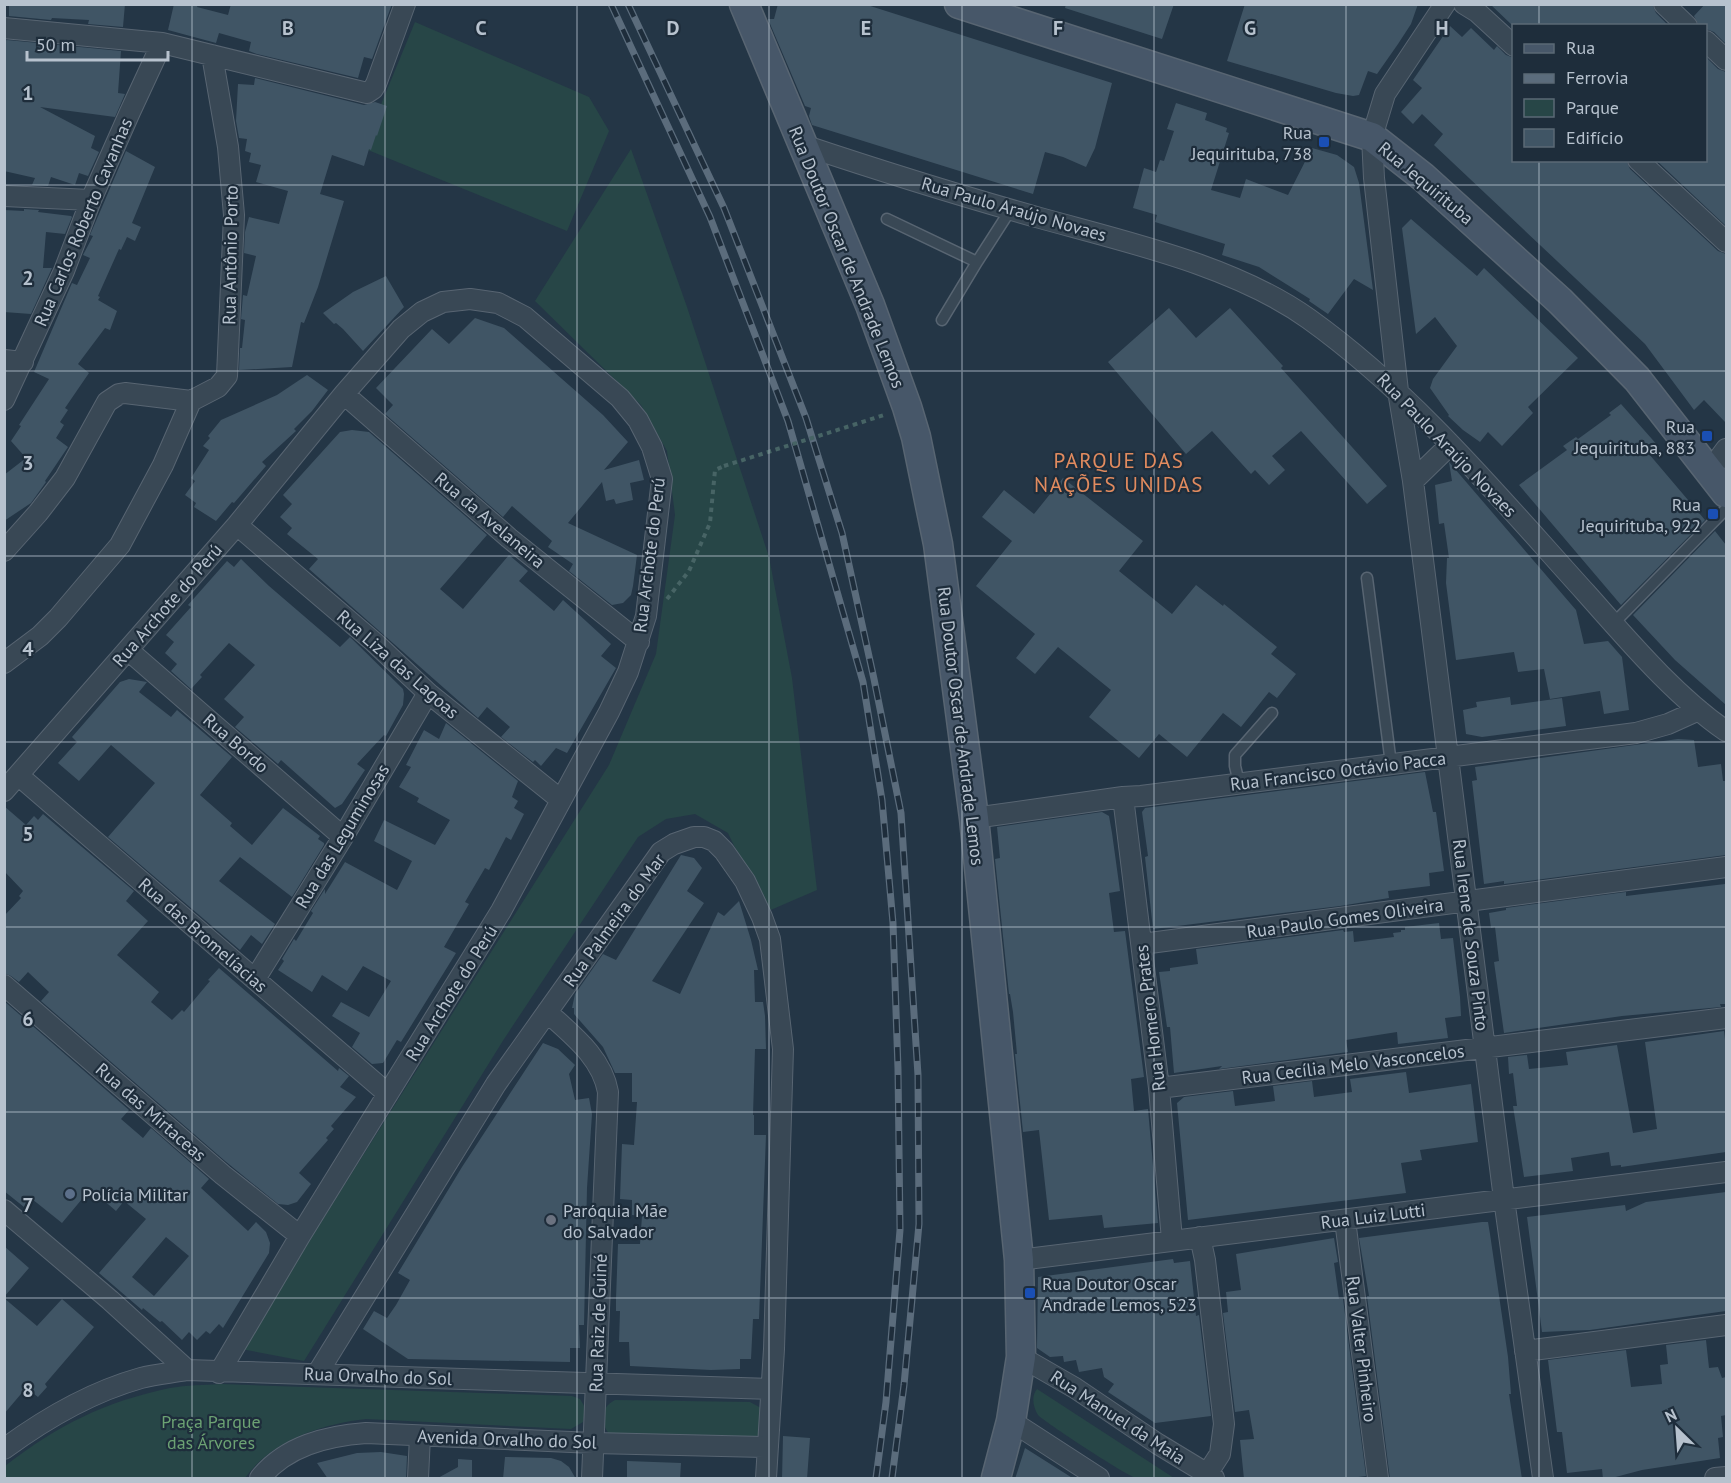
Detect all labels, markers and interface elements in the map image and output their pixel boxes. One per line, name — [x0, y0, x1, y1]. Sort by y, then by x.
text: B — [282, 15, 294, 41]
text: C — [475, 15, 487, 41]
text: D — [667, 15, 680, 41]
text: E — [861, 15, 871, 41]
text: F — [1053, 15, 1063, 41]
text: G — [1244, 15, 1256, 41]
text: H — [1435, 15, 1449, 41]
scale bar — [27, 24, 168, 62]
legend — [1512, 24, 1707, 162]
text: 50 m — [36, 33, 75, 56]
text: Rua — [1566, 36, 1595, 59]
text: Ferrovia — [1566, 66, 1629, 89]
text: 1 — [22, 80, 34, 106]
text: Parque — [1566, 96, 1619, 119]
street label: Rua Carlos Roberto Cavanhas — [29, 114, 137, 330]
place label: Rua Jequirituba, 738 — [1190, 121, 1312, 165]
street label: Rua Doutor Oscar de Andrade Lemos — [784, 123, 910, 391]
text: Edifício — [1566, 126, 1623, 149]
marker: Rua Jequirituba, 738 — [1317, 135, 1331, 149]
street label: Rua Jequirituba — [1374, 136, 1478, 230]
street label: Rua Paulo Araújo Novaes — [919, 172, 1109, 246]
street label: Rua Antônio Porto — [217, 185, 243, 325]
text: 2 — [22, 265, 34, 291]
street label: Rua Paulo Araújo Novaes — [1372, 368, 1522, 522]
place label: Rua Jequirituba, 883 — [1573, 415, 1695, 459]
marker: Rua Jequirituba, 883 — [1700, 429, 1714, 443]
district label: PARQUE DAS NAÇÕES UNIDAS — [1034, 447, 1204, 498]
text: 3 — [22, 450, 34, 476]
street label: Rua da Avelaneira — [430, 467, 550, 573]
street label: Rua Archote do Perú — [628, 476, 670, 634]
place label: Rua Jequirituba, 922 — [1579, 493, 1701, 537]
marker: Rua Jequirituba, 922 — [1706, 507, 1720, 521]
street label: Rua Archote do Perú — [107, 539, 227, 671]
street label: Rua Doutor Oscar de Andrade Lemos — [932, 585, 990, 867]
street label: Rua Liza das Lagoas — [332, 605, 464, 723]
text: 4 — [22, 636, 34, 662]
street label: Rua Bordo — [198, 708, 274, 778]
street label: Rua Francisco Octávio Pacca — [1229, 746, 1447, 796]
street label: Rua das Leguminosas — [290, 760, 394, 912]
text: 5 — [22, 821, 34, 847]
street label: Rua Irene de Souza Pinto — [1448, 838, 1494, 1032]
street label: Rua Palmeira do Mar — [558, 849, 670, 991]
street label: Rua das Bromelíacias — [134, 873, 272, 997]
street label: Rua Paulo Gomes Oliveira — [1245, 893, 1445, 943]
street label: Rua Archote do Perú — [400, 921, 502, 1065]
street label: Rua Homero Prates — [1130, 944, 1170, 1092]
text: 6 — [22, 1006, 34, 1032]
street label: Rua Cecília Melo Vasconcelos — [1240, 1039, 1466, 1089]
street label: Rua das Mirtaceas — [91, 1058, 211, 1166]
place label: Polícia Militar — [82, 1183, 188, 1206]
marker: Polícia Militar — [63, 1187, 77, 1201]
text: 7 — [22, 1192, 34, 1218]
street label: Rua Luiz Lutti — [1319, 1198, 1427, 1234]
place label: Paróquia Mãe do Salvador — [563, 1199, 667, 1243]
marker: Paróquia Mãe do Salvador — [544, 1213, 558, 1227]
street label: Rua Raiz de Guiné — [584, 1253, 612, 1393]
place label: Rua Doutor Oscar Andrade Lemos, 523 — [1042, 1272, 1197, 1316]
street label: Rua Valter Pinheiro — [1342, 1275, 1382, 1423]
marker: Rua Doutor Oscar Andrade Lemos, 523 — [1023, 1286, 1037, 1300]
street label: Rua Orvalho do Sol — [304, 1362, 453, 1390]
street label: Rua Manuel da Maia — [1046, 1365, 1190, 1469]
text: 8 — [22, 1377, 34, 1403]
north arrow — [1647, 1399, 1707, 1459]
text: N — [1662, 1404, 1680, 1427]
park label: Praça Parque das Árvores — [161, 1410, 261, 1454]
street label: Avenida Orvalho do Sol — [417, 1424, 598, 1454]

